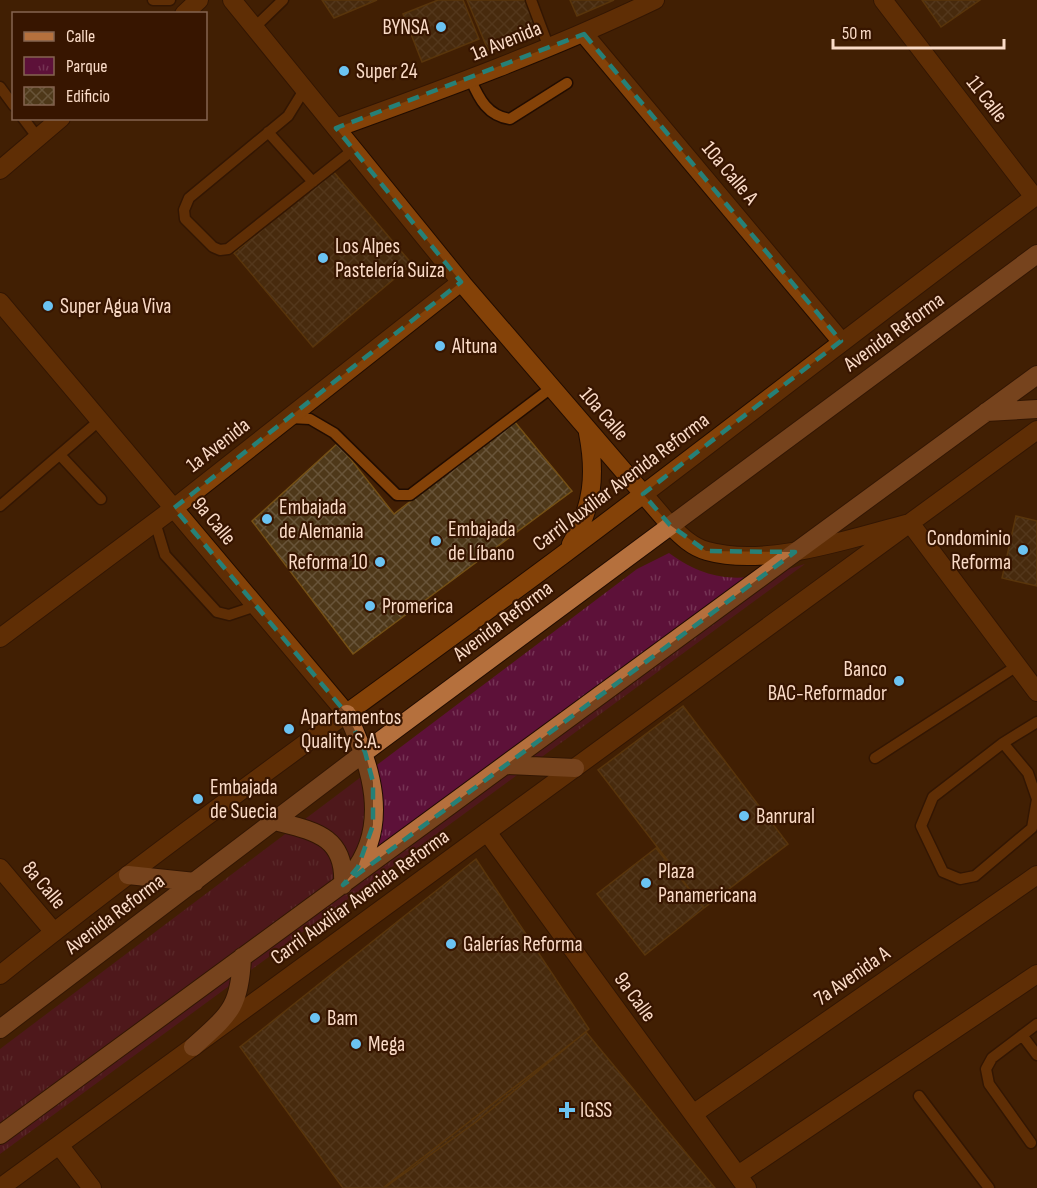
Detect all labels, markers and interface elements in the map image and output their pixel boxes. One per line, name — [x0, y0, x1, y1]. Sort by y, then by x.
legend — [12, 12, 207, 120]
scale bar — [833, 12, 1004, 50]
place label: BYNSA — [382, 15, 430, 40]
street label: 1a Avenida — [467, 16, 545, 66]
marker: BYNSA — [434, 20, 448, 34]
text: 50 m — [842, 23, 872, 44]
text: Calle — [66, 26, 95, 47]
text: Parque — [66, 56, 107, 77]
place label: Super 24 — [356, 59, 418, 84]
marker: Super 24 — [337, 64, 351, 78]
street label: 11 Calle — [961, 71, 1013, 127]
text: Edificio — [66, 86, 110, 107]
street label: 10a Calle A — [696, 136, 764, 210]
place label: Los Alpes Pastelería Suiza — [335, 234, 445, 283]
marker: Los Alpes Pastelería Suiza — [316, 251, 330, 265]
street label: Avenida Reforma — [838, 287, 949, 377]
place label: Super Agua Viva — [60, 294, 171, 319]
marker: Super Agua Viva — [41, 299, 55, 313]
place label: Altuna — [451, 334, 497, 359]
marker: Altuna — [433, 339, 447, 353]
street label: 10a Calle — [574, 382, 634, 446]
street label: Carril Auxiliar Avenida Reforma — [528, 408, 714, 556]
street label: 1a Avenida — [181, 412, 255, 478]
street label: 9a Calle — [187, 492, 241, 550]
place label: Embajada de Alemania — [279, 495, 364, 544]
marker: Embajada de Alemania — [260, 512, 274, 526]
place label: Embajada de Líbano — [448, 517, 516, 566]
place label: Condominio Reforma — [927, 526, 1011, 575]
marker: Embajada de Líbano — [429, 534, 443, 548]
marker: Condominio Reforma — [1016, 543, 1030, 557]
place label: Reforma 10 — [288, 550, 368, 575]
marker: Reforma 10 — [373, 555, 387, 569]
street label: Avenida Reforma — [448, 576, 558, 667]
place label: Promerica — [382, 594, 453, 619]
marker: Promerica — [363, 599, 377, 613]
place label: Banco BAC-Reformador — [768, 657, 887, 706]
marker: Banco BAC-Reformador — [892, 674, 906, 688]
place label: Apartamentos Quality S.A. — [300, 705, 401, 754]
marker: Apartamentos Quality S.A. — [282, 722, 296, 736]
place label: Embajada de Suecia — [210, 775, 278, 824]
marker: Embajada de Suecia — [191, 792, 205, 806]
place label: Banrural — [756, 804, 815, 829]
marker: Banrural — [737, 809, 751, 823]
street label: Carril Auxiliar Avenida Reforma — [266, 824, 454, 970]
street label: 8a Calle — [17, 856, 71, 914]
place label: Plaza Panamericana — [658, 859, 757, 908]
street label: Avenida Reforma — [60, 869, 170, 960]
marker: Plaza Panamericana — [639, 876, 653, 890]
place label: Galerías Reforma — [463, 932, 583, 957]
marker: Galerías Reforma — [444, 937, 458, 951]
street label: 7a Avenida A — [809, 940, 896, 1011]
street label: 9a Calle — [609, 967, 661, 1027]
place label: Bam — [327, 1006, 358, 1031]
marker: Bam — [308, 1011, 322, 1025]
place label: Mega — [368, 1032, 405, 1057]
marker: Mega — [349, 1037, 363, 1051]
place label: IGSS — [580, 1098, 612, 1123]
marker: IGSS — [558, 1101, 576, 1119]

